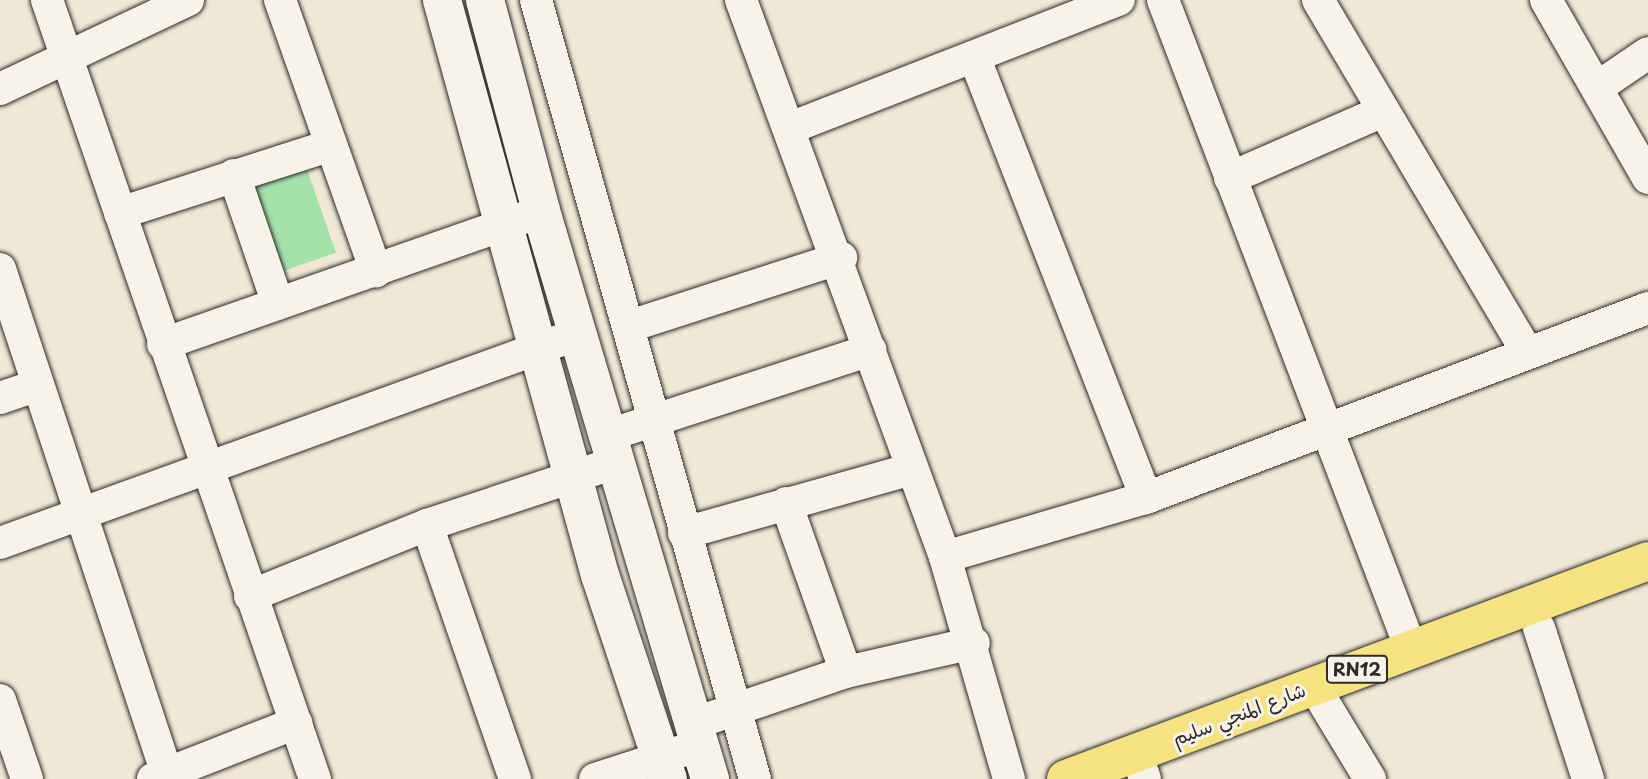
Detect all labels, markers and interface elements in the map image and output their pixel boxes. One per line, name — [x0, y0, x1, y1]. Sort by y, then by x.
road number: RN12 — [1326, 654, 1388, 684]
street label: شارع المنجي سليم — [1169, 678, 1309, 750]

